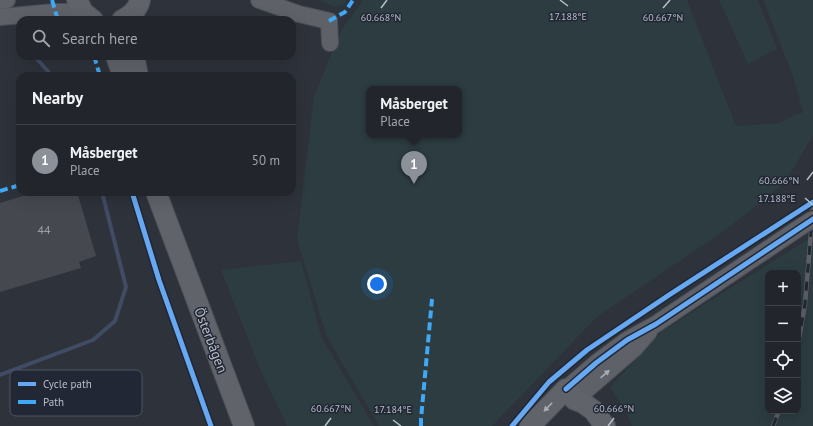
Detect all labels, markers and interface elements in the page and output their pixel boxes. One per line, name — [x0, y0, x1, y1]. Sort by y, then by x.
text: 17.188°E — [549, 10, 587, 23]
text: 60.668°N — [361, 11, 401, 24]
text: 60.667°N — [643, 11, 683, 24]
search box — [16, 16, 296, 60]
icon: search — [30, 27, 52, 49]
text: Search here — [62, 29, 138, 48]
popup — [366, 86, 462, 138]
text: Nearby — [32, 87, 83, 109]
text: Måsberget — [380, 94, 448, 113]
text: Place — [380, 113, 410, 130]
text: Måsberget — [70, 143, 138, 162]
pin: 1 — [401, 151, 427, 184]
text: 1 — [41, 152, 49, 169]
text: 50 m — [252, 152, 280, 169]
text: Place — [70, 162, 100, 179]
text: 60.666°N — [759, 174, 799, 187]
text: 17.188°E — [758, 192, 796, 205]
house number: 44 — [37, 222, 51, 237]
map controls — [765, 270, 801, 414]
button: + — [765, 270, 801, 306]
your location — [367, 274, 387, 294]
street label: Österbågen — [190, 305, 232, 375]
button: − — [765, 306, 801, 342]
button: locate — [765, 342, 801, 378]
legend — [10, 370, 142, 416]
one-way arrow — [599, 370, 610, 379]
text: Cycle path — [43, 377, 92, 391]
button: layers — [765, 378, 801, 414]
text: Path — [43, 395, 64, 409]
text: 60.667°N — [311, 402, 351, 415]
one-way arrow — [543, 402, 553, 412]
text: 60.666°N — [594, 402, 634, 415]
text: 17.184°E — [374, 403, 412, 416]

